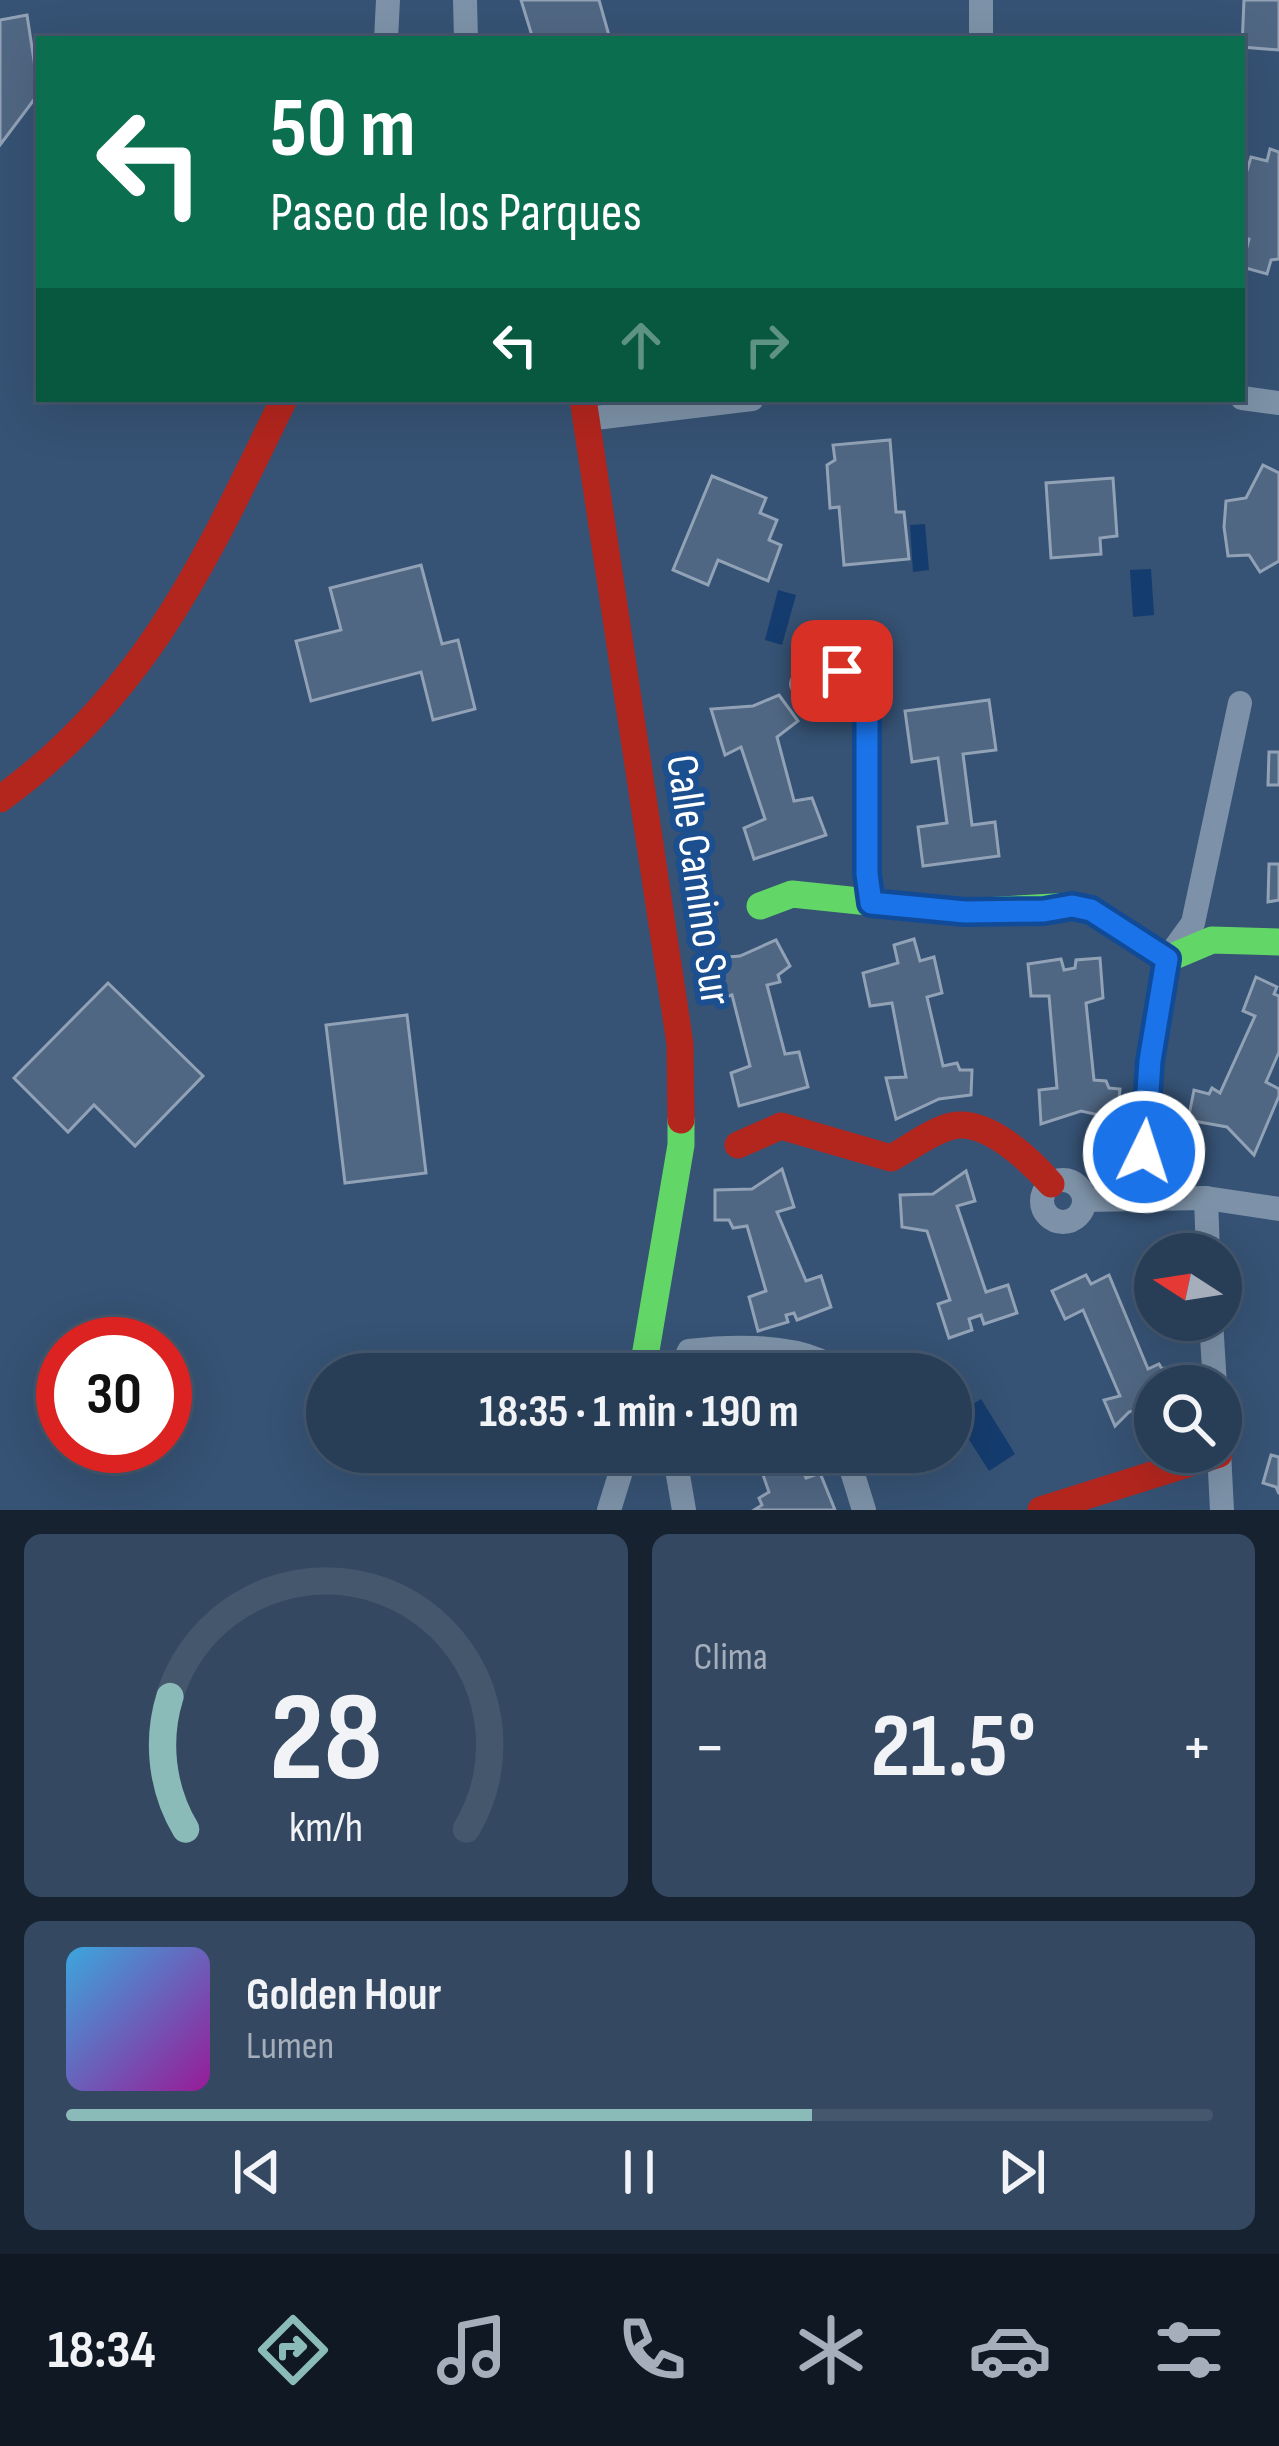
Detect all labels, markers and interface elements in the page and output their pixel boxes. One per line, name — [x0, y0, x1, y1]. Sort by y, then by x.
text: 50 m — [270, 79, 416, 180]
icon: left — [72, 84, 228, 240]
text: Paseo de los Parques — [270, 181, 642, 246]
icon: left — [482, 312, 548, 378]
icon: ahead — [608, 312, 674, 378]
icon: right — [734, 312, 800, 378]
pin — [791, 620, 893, 722]
icon: arrive — [809, 638, 875, 704]
street label: Calle Camino Sur — [653, 751, 743, 1009]
position arrow — [1081, 1089, 1207, 1215]
north arrow — [1134, 1233, 1242, 1341]
map controls — [1134, 1233, 1242, 1473]
speed limit sign: 30 — [36, 1317, 192, 1473]
button: search — [1134, 1365, 1242, 1473]
text: 18:35 · 1 min · 190 m — [479, 1385, 799, 1440]
text: Clima — [694, 1634, 768, 1681]
text: 28 — [269, 1666, 383, 1815]
text: 21.5° — [871, 1694, 1036, 1802]
text: − — [694, 1709, 726, 1788]
text: + — [1181, 1709, 1213, 1788]
text: km/h — [289, 1801, 363, 1853]
text: Golden Hour — [246, 1968, 441, 2023]
text: Lumen — [246, 2023, 334, 2070]
icon: previous — [224, 2139, 290, 2205]
icon: pause — [606, 2139, 672, 2205]
icon: next — [989, 2139, 1055, 2205]
icon: directions — [251, 2308, 335, 2392]
icon: music — [430, 2308, 514, 2392]
icon: phone — [610, 2308, 694, 2392]
icon: climate — [789, 2308, 873, 2392]
icon: car — [968, 2308, 1052, 2392]
icon: filters — [1147, 2308, 1231, 2392]
text: 18:34 — [48, 2318, 156, 2383]

